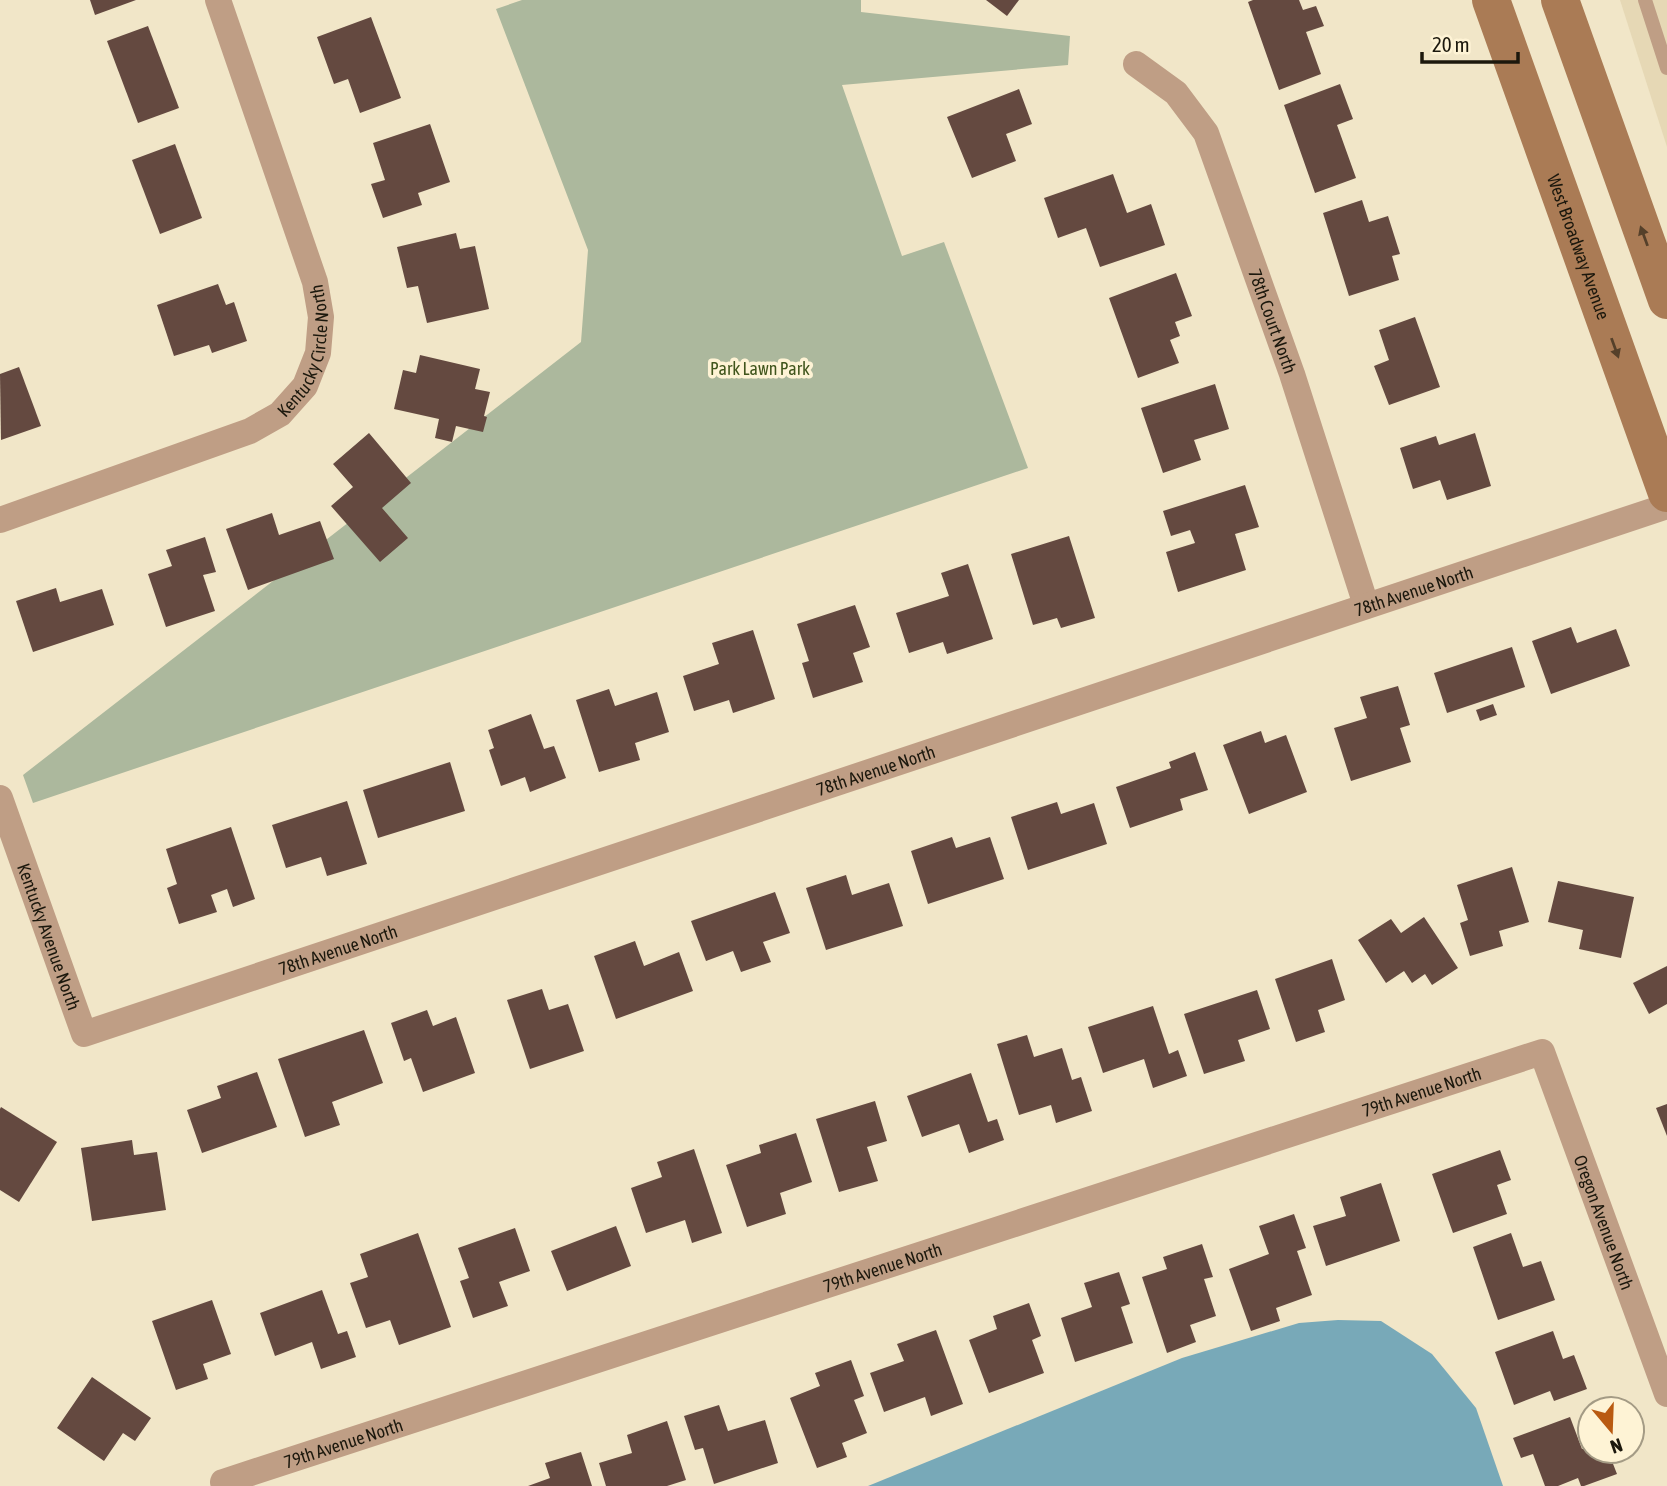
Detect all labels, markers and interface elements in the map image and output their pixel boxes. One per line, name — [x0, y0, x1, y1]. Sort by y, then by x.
scale bar — [1422, 21, 1518, 65]
text: 20 m — [1432, 32, 1470, 56]
street label: West Broadway Avenue — [1544, 171, 1615, 322]
one-way arrow — [1638, 225, 1649, 246]
street label: 78th Court North — [1245, 266, 1301, 376]
street label: Kentucky Circle North — [272, 283, 332, 421]
one-way arrow — [1610, 337, 1621, 358]
park label: Park Lawn Park — [710, 358, 810, 379]
street label: 78th Avenue North — [1351, 561, 1476, 620]
street label: 78th Avenue North — [814, 740, 938, 800]
street label: Kentucky Avenue North — [14, 860, 85, 1013]
street label: 78th Avenue North — [276, 920, 400, 979]
street label: 79th Avenue North — [1359, 1062, 1484, 1120]
street label: Oregon Avenue North — [1570, 1152, 1638, 1292]
street label: 79th Avenue North — [820, 1238, 945, 1296]
north arrow — [1576, 1395, 1646, 1465]
street label: 79th Avenue North — [281, 1414, 405, 1472]
text: N — [1608, 1434, 1625, 1458]

